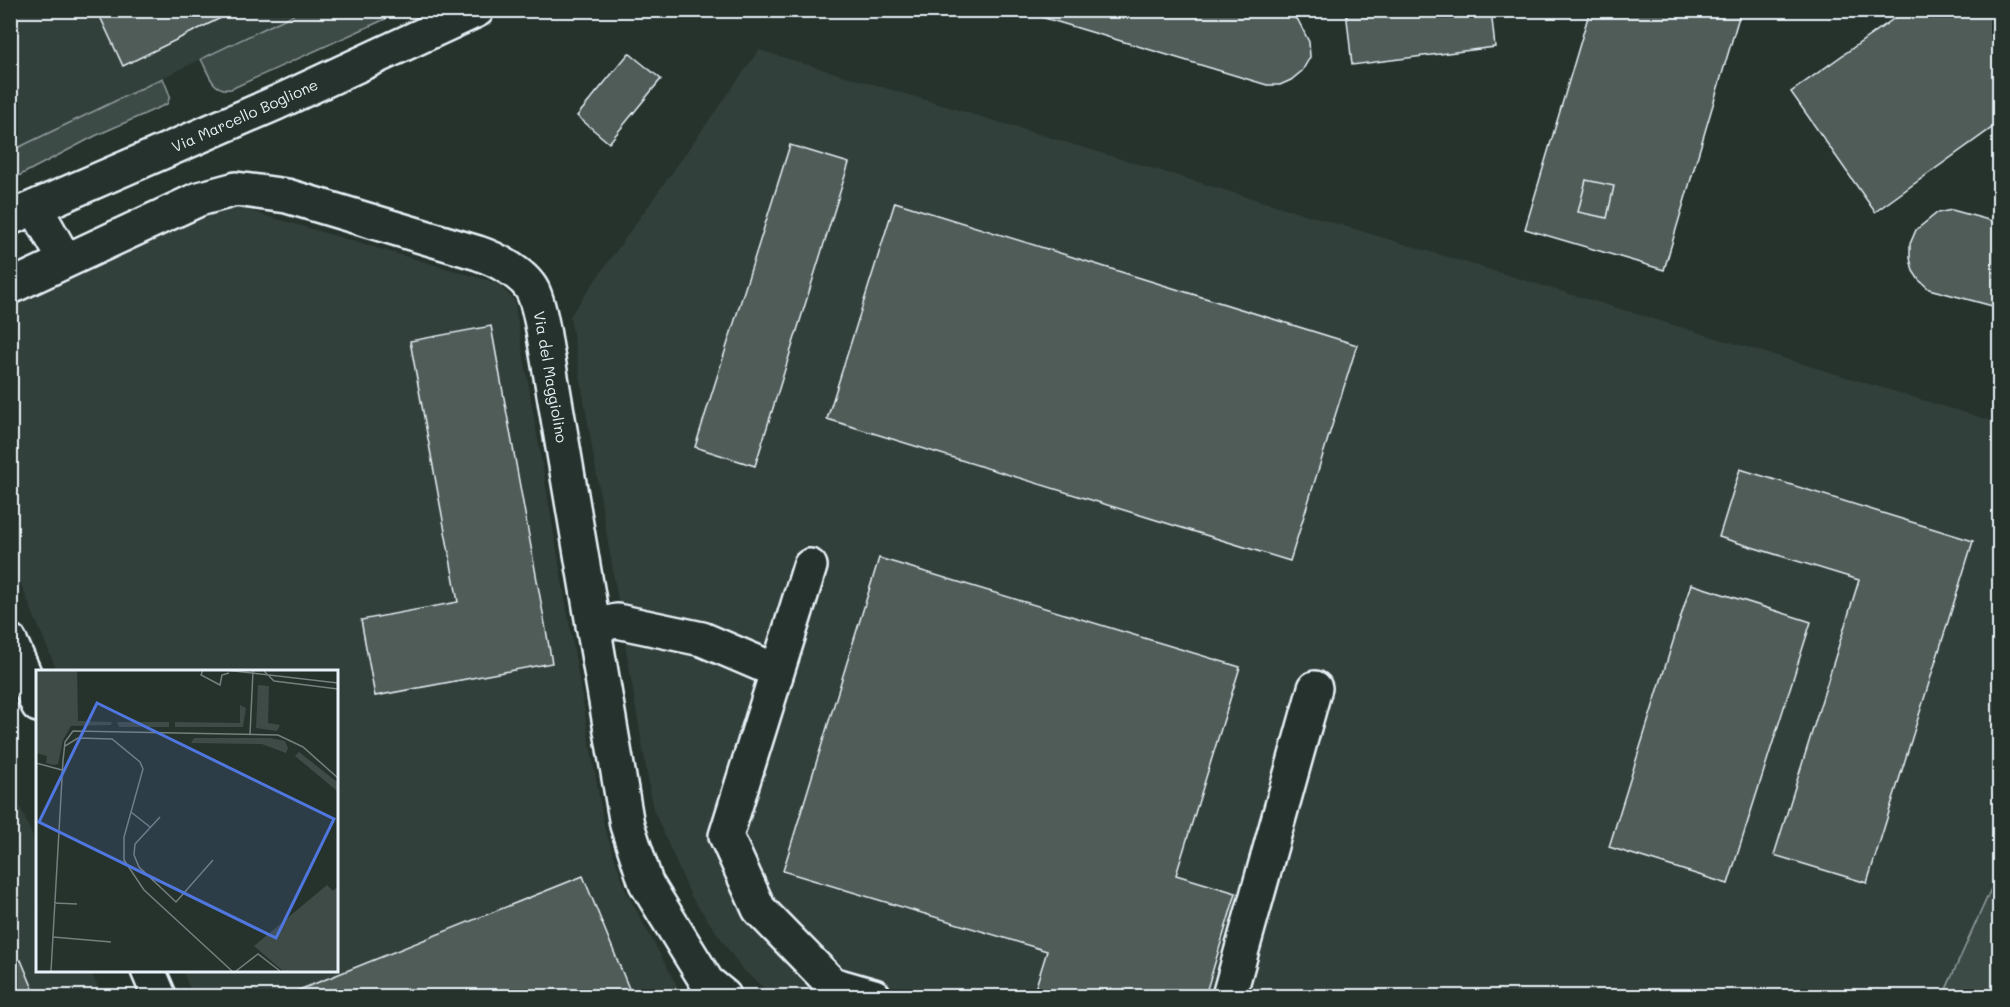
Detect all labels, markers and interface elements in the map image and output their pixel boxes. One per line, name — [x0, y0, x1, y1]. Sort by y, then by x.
street label: Via Marcello Boglione — [168, 74, 321, 156]
street label: Via del Maggiolino — [530, 309, 572, 444]
inset map — [36, 670, 338, 971]

